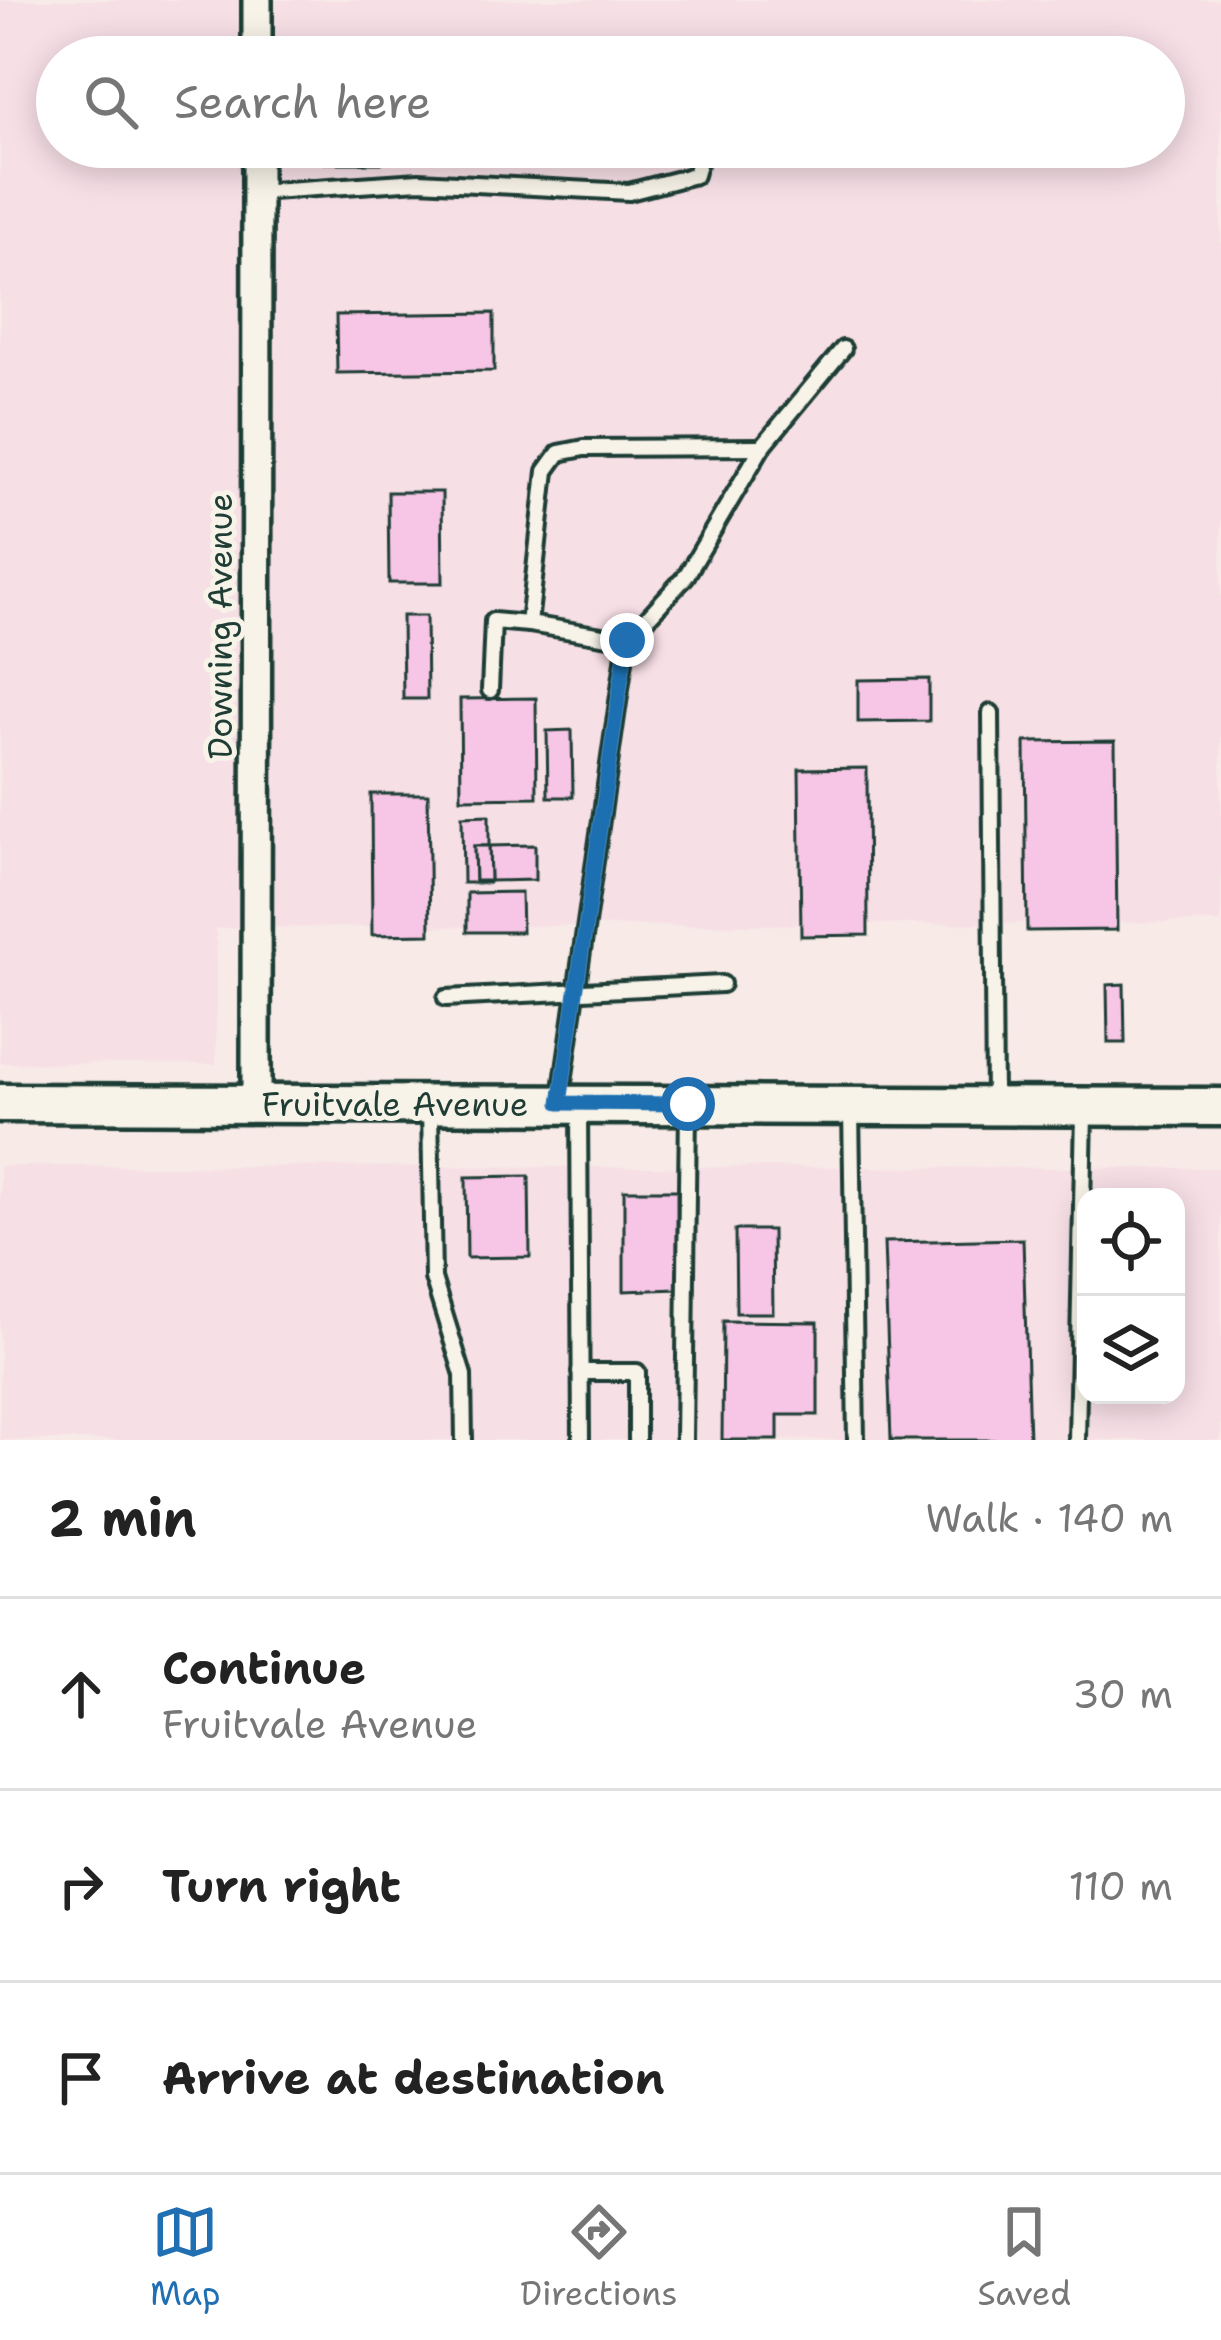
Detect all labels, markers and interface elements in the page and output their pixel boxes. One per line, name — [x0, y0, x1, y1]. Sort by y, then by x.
search box — [36, 36, 1185, 168]
icon: search — [78, 69, 144, 135]
text: Search here — [174, 72, 431, 132]
street label: Downing Avenue — [198, 493, 243, 759]
route end — [600, 613, 654, 667]
route start — [661, 1077, 715, 1131]
street label: Fruitvale Avenue — [261, 1082, 529, 1127]
map controls — [1077, 1188, 1185, 1404]
button: locate — [1077, 1188, 1185, 1296]
button: layers — [1077, 1296, 1185, 1404]
text: 2 min — [48, 1484, 197, 1552]
text: Walk · 140 m — [925, 1492, 1173, 1544]
text: Continue — [162, 1638, 366, 1698]
icon: ahead — [48, 1661, 114, 1727]
text: 30 m — [1072, 1668, 1173, 1720]
text: Fruitvale Avenue — [162, 1698, 478, 1750]
icon: right — [48, 1853, 114, 1919]
text: Turn right — [162, 1856, 401, 1916]
text: 110 m — [1069, 1860, 1173, 1912]
icon: arrive — [48, 2045, 114, 2111]
text: Arrive at destination — [162, 2048, 665, 2108]
tab: Map — [150, 2199, 221, 2316]
tab: Directions — [520, 2199, 678, 2316]
tab: Saved — [977, 2199, 1071, 2316]

